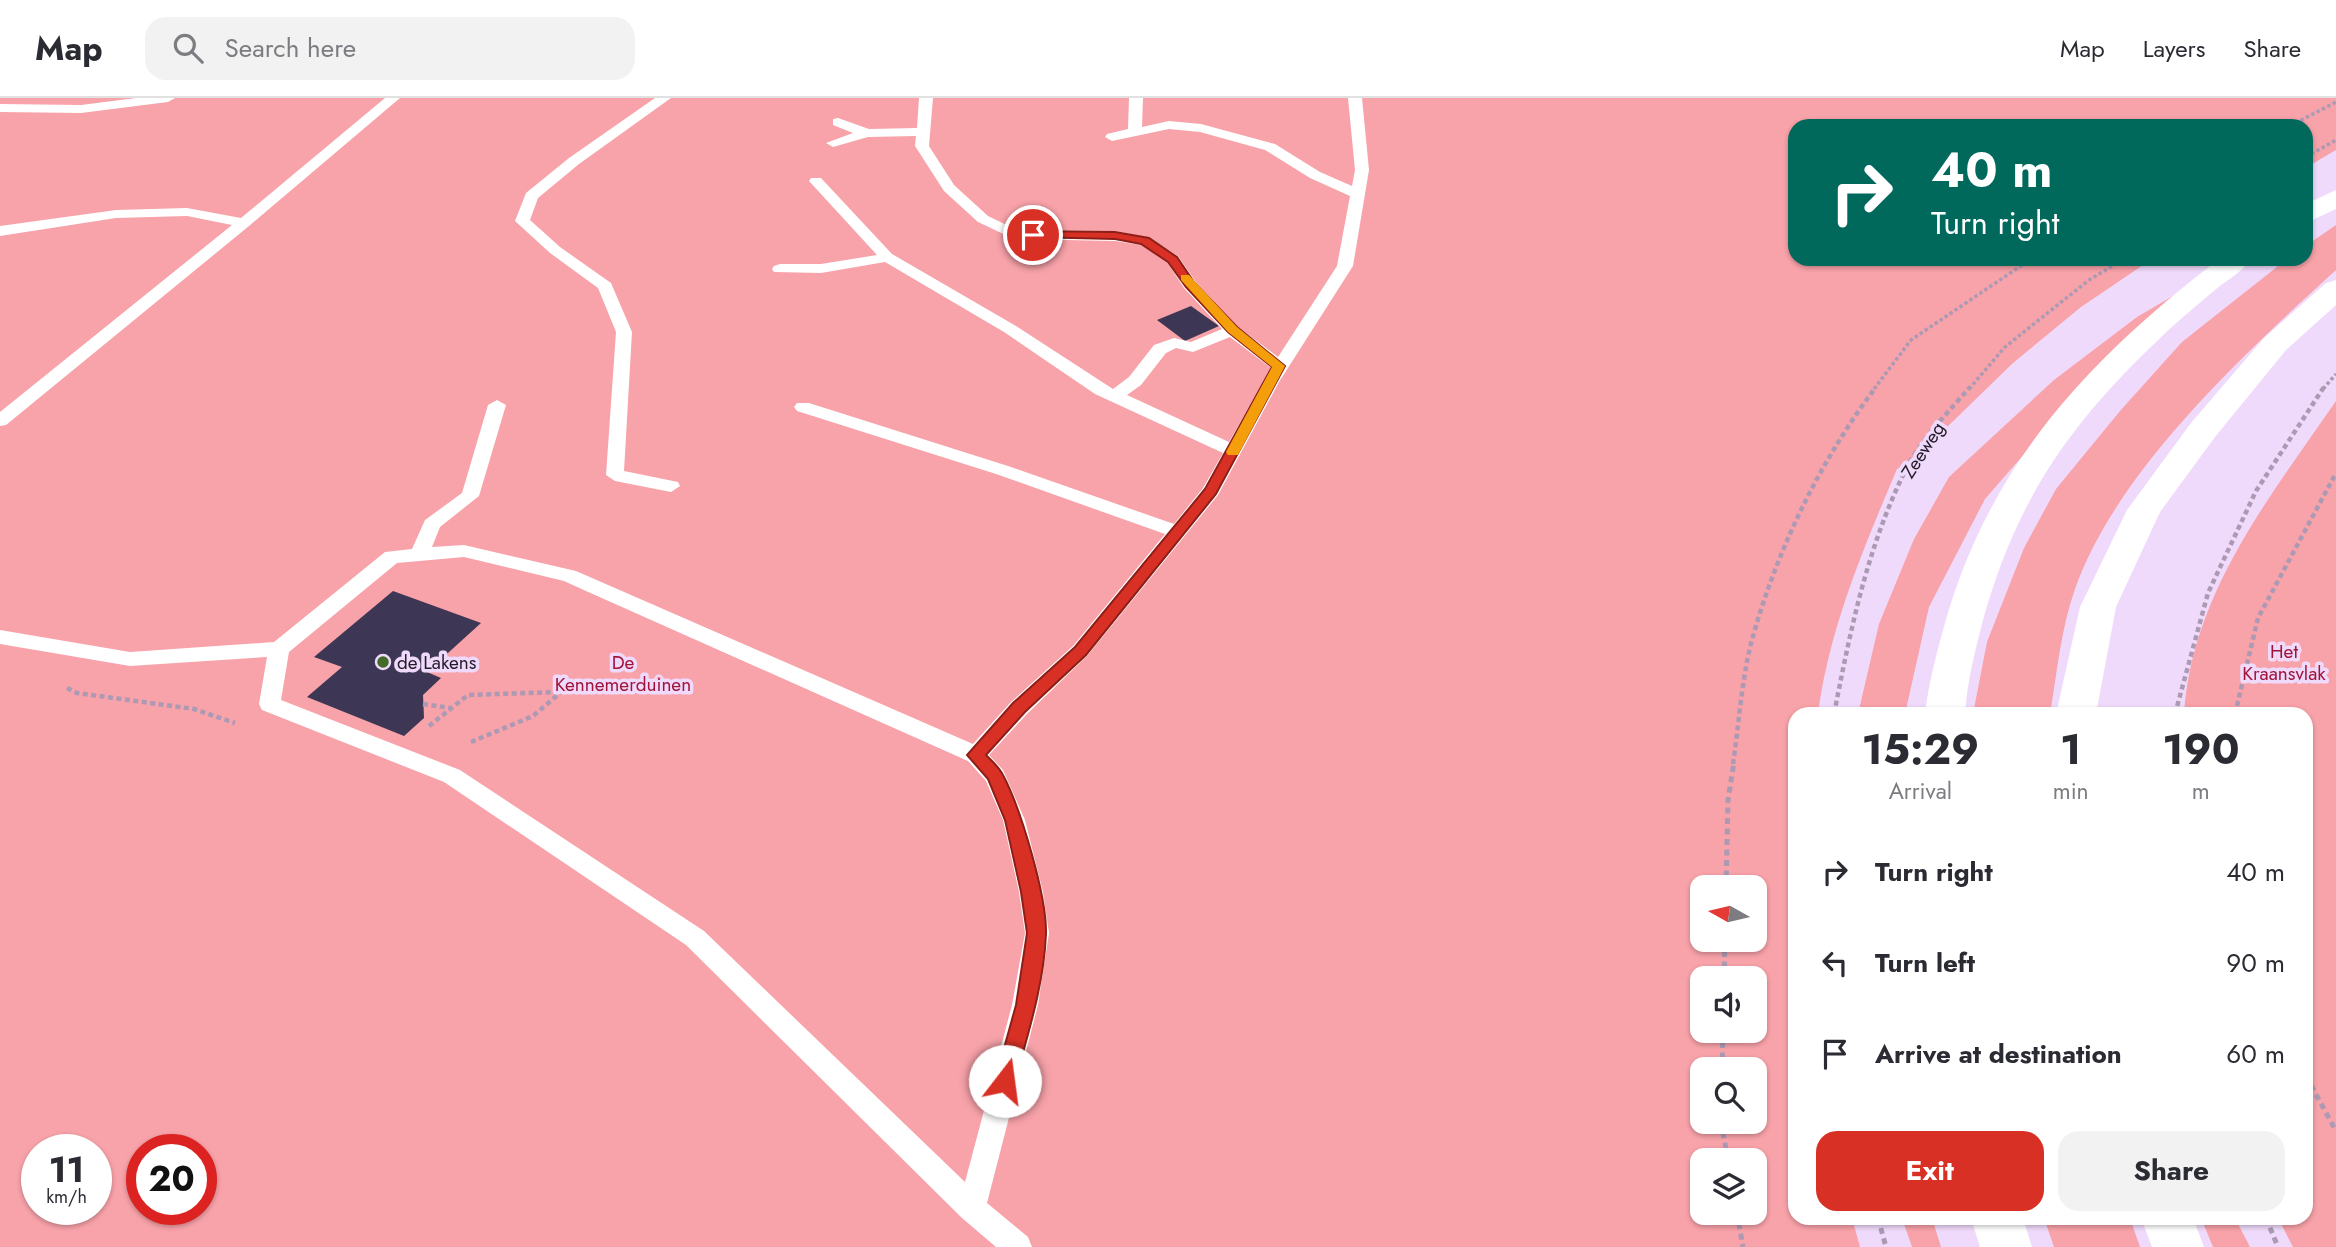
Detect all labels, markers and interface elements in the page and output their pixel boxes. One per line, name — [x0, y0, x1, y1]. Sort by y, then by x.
search box — [145, 17, 635, 80]
text: Map — [35, 25, 103, 72]
icon: search — [169, 29, 207, 67]
text: Search here — [225, 29, 356, 67]
text: Map — [2060, 31, 2105, 66]
text: Layers — [2143, 31, 2205, 66]
text: Share — [2243, 31, 2301, 66]
text: 40 m — [1931, 135, 2053, 205]
icon: right — [1816, 147, 1907, 238]
text: Turn right — [1931, 200, 2060, 246]
pin — [1003, 205, 1063, 265]
icon: arrive — [1014, 216, 1052, 254]
street label: Zeeweg — [1895, 417, 1951, 483]
park label: Het Kraansvlak — [2242, 638, 2326, 687]
place label: de Lakens — [397, 649, 477, 676]
park label: De Kennemerduinen — [555, 649, 691, 698]
marker: de Lakens — [375, 654, 391, 670]
text: 15:29 — [1862, 719, 1979, 780]
text: 1 — [2060, 719, 2081, 780]
text: 190 — [2162, 719, 2239, 780]
text: Arrival — [1889, 774, 1952, 808]
text: min — [2053, 774, 2089, 808]
text: m — [2192, 774, 2210, 808]
icon: right — [1816, 853, 1854, 891]
text: Turn right — [1875, 853, 1993, 891]
text: 40 m — [2226, 853, 2285, 891]
north arrow — [1690, 875, 1768, 952]
map controls — [1690, 875, 1767, 1225]
icon: left — [1816, 944, 1854, 982]
text: Turn left — [1875, 944, 1975, 982]
text: 90 m — [2226, 944, 2285, 982]
button: sound — [1690, 966, 1767, 1043]
icon: arrive — [1816, 1035, 1854, 1073]
text: Arrive at destination — [1875, 1035, 2122, 1073]
text: 60 m — [2226, 1035, 2285, 1073]
position arrow — [968, 1044, 1042, 1118]
button: search — [1690, 1057, 1767, 1134]
button: Exit — [1816, 1131, 2044, 1211]
button: Share — [2058, 1131, 2285, 1211]
speed limit sign: 20 — [126, 1134, 217, 1225]
text: 11 — [49, 1145, 84, 1195]
button: layers — [1690, 1148, 1767, 1225]
text: km/h — [46, 1184, 87, 1210]

